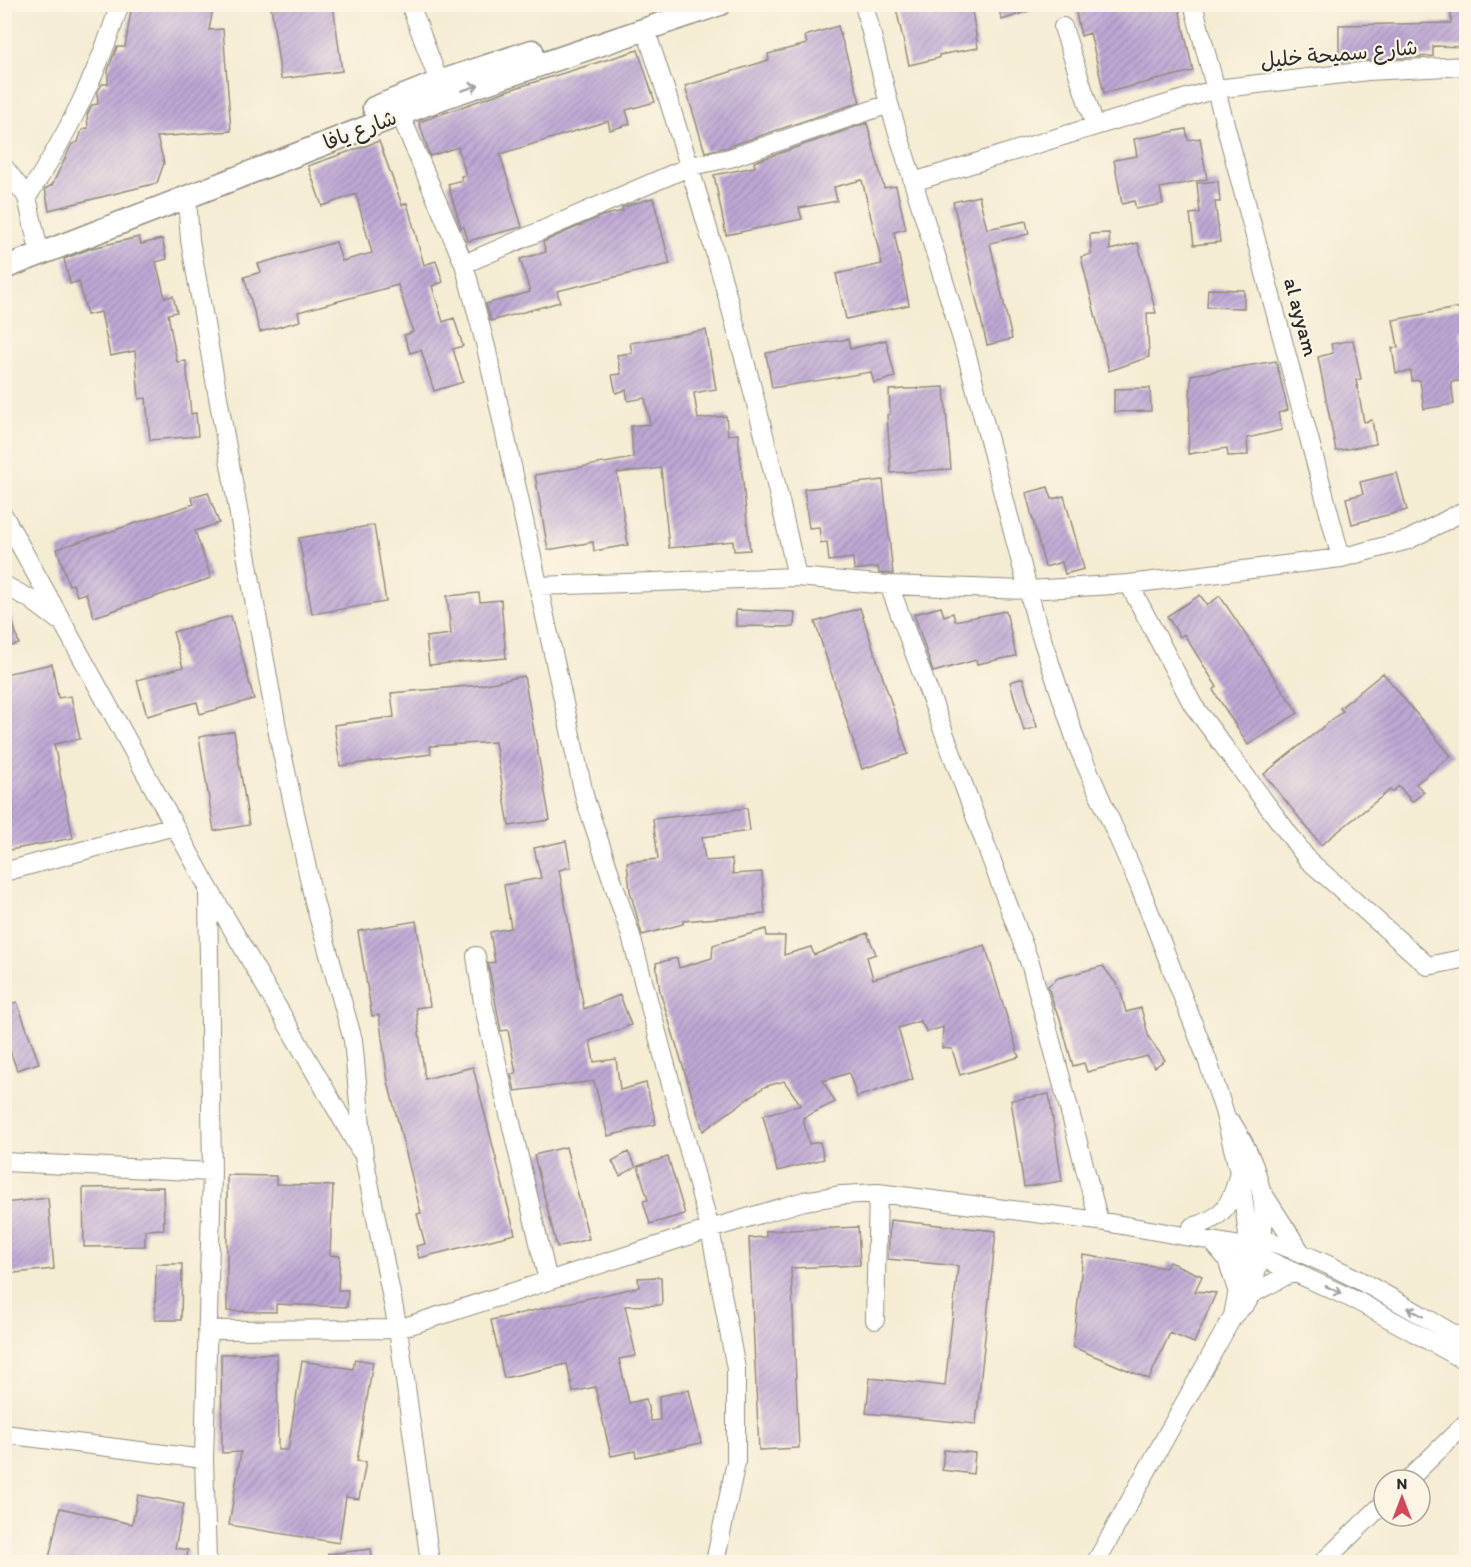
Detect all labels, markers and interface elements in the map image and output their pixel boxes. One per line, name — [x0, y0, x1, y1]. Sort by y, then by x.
street label: شارع سميحة خليل — [1259, 34, 1419, 76]
one-way arrow — [461, 82, 479, 93]
street label: شارع يافا — [320, 104, 401, 158]
street label: al ayyam — [1279, 275, 1324, 359]
one-way arrow — [1325, 1284, 1343, 1296]
one-way arrow — [1407, 1306, 1425, 1317]
north arrow — [1372, 1468, 1432, 1528]
text: N — [1397, 1474, 1407, 1493]

